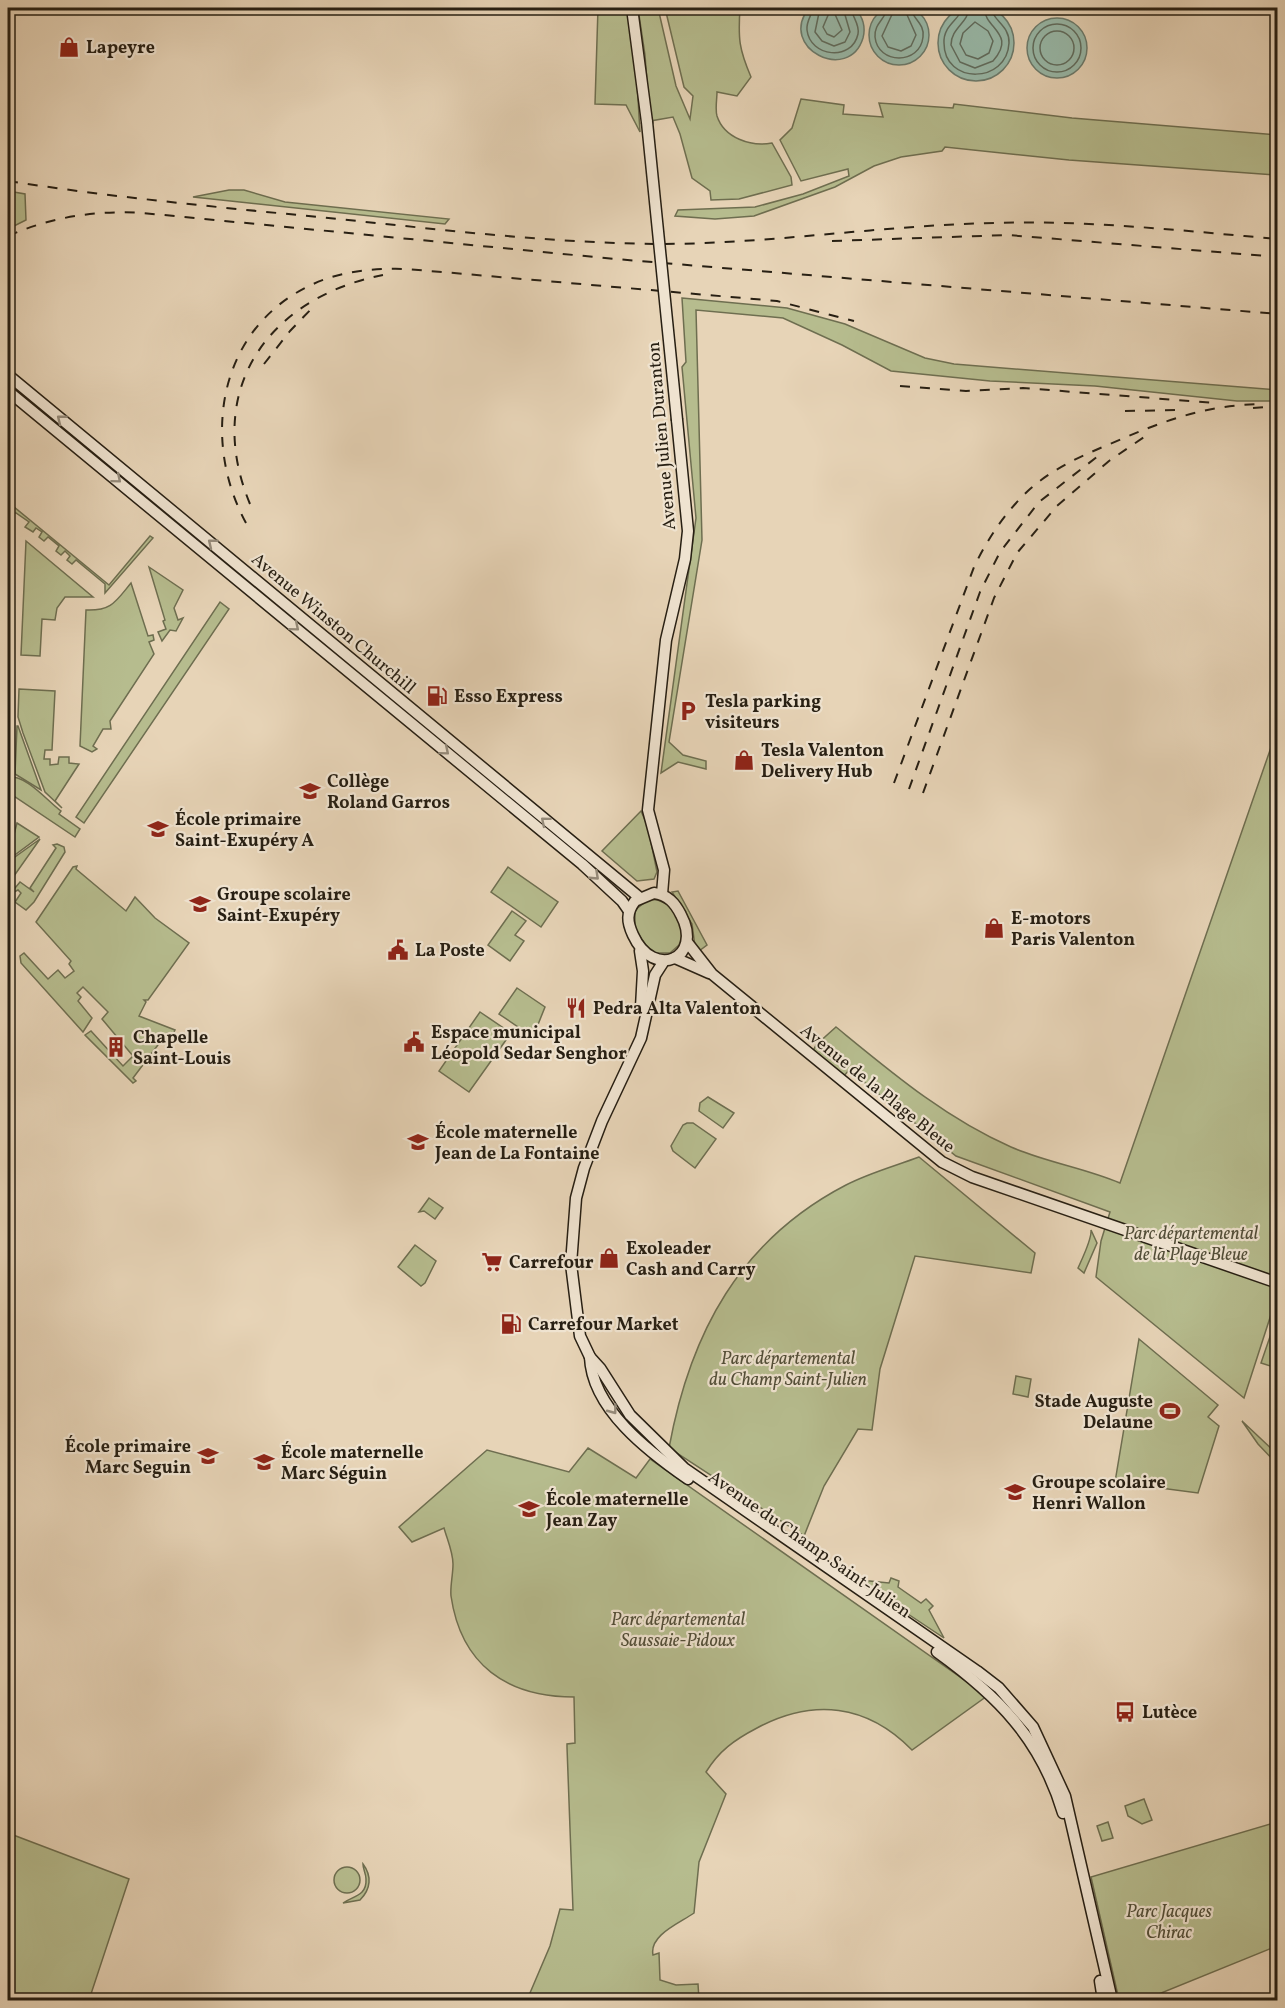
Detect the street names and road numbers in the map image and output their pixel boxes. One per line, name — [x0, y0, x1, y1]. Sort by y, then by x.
street label: Avenue Julien Duranton — [642, 340, 683, 531]
street label: Avenue Winston Churchill — [245, 548, 421, 701]
street label: Avenue de la Plage Bleue — [794, 1019, 960, 1160]
street label: Avenue du Champ Saint-Julien — [703, 1465, 916, 1625]

